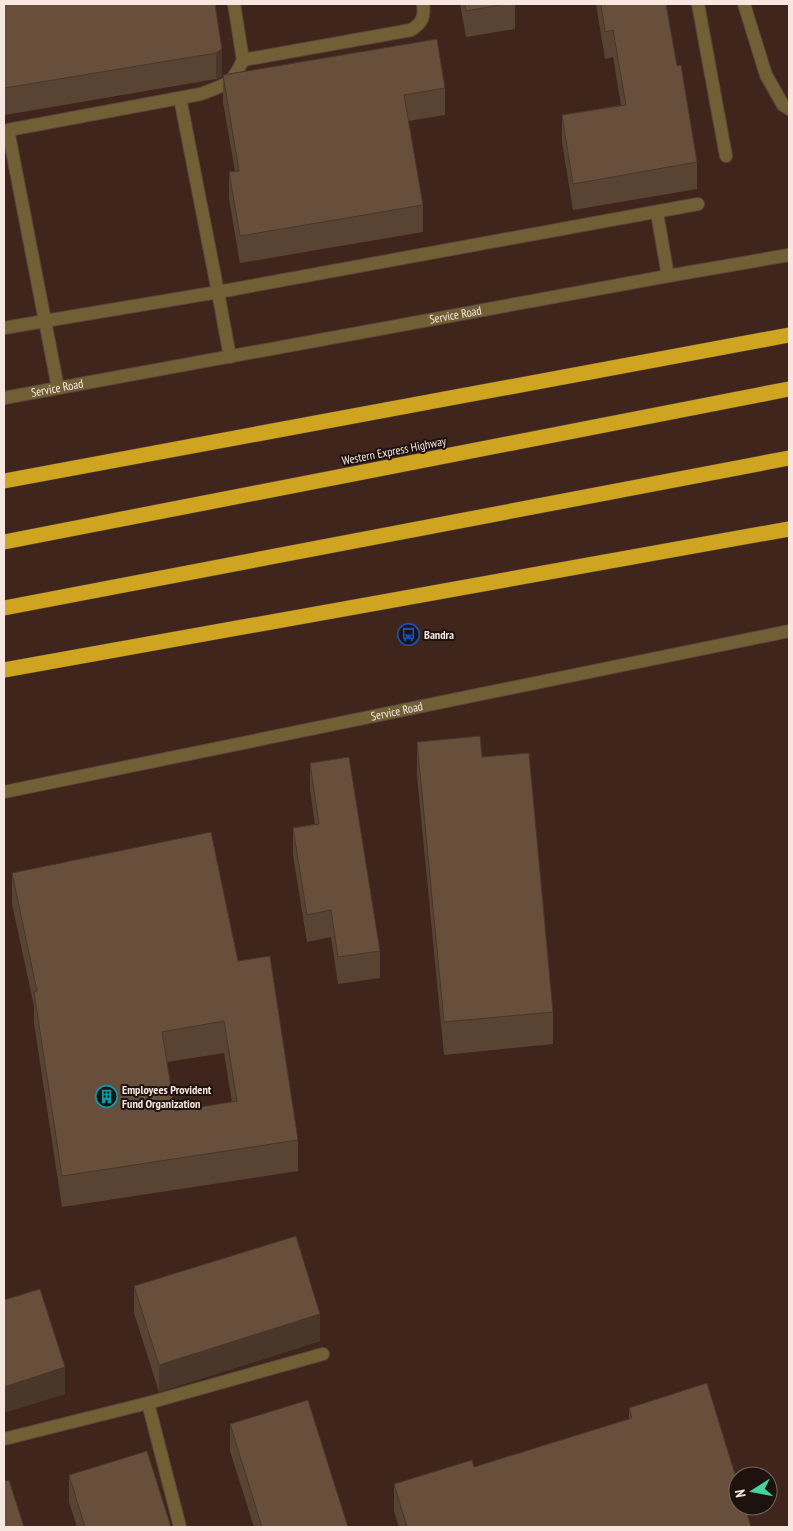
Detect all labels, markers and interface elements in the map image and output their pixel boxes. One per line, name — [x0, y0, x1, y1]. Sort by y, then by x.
street label: Service Road — [428, 302, 483, 327]
street label: Service Road — [30, 376, 84, 400]
street label: Western Express Highway — [340, 433, 448, 468]
bus stop icon: Bandra — [396, 623, 420, 647]
place label: Bandra — [424, 627, 454, 642]
street label: Service Road — [369, 698, 424, 724]
place label: Employees Provident Fund Organization — [122, 1082, 212, 1111]
building icon: Employees Provident Fund Organization — [94, 1085, 118, 1109]
north arrow — [728, 1466, 778, 1516]
text: N — [731, 1488, 750, 1499]

